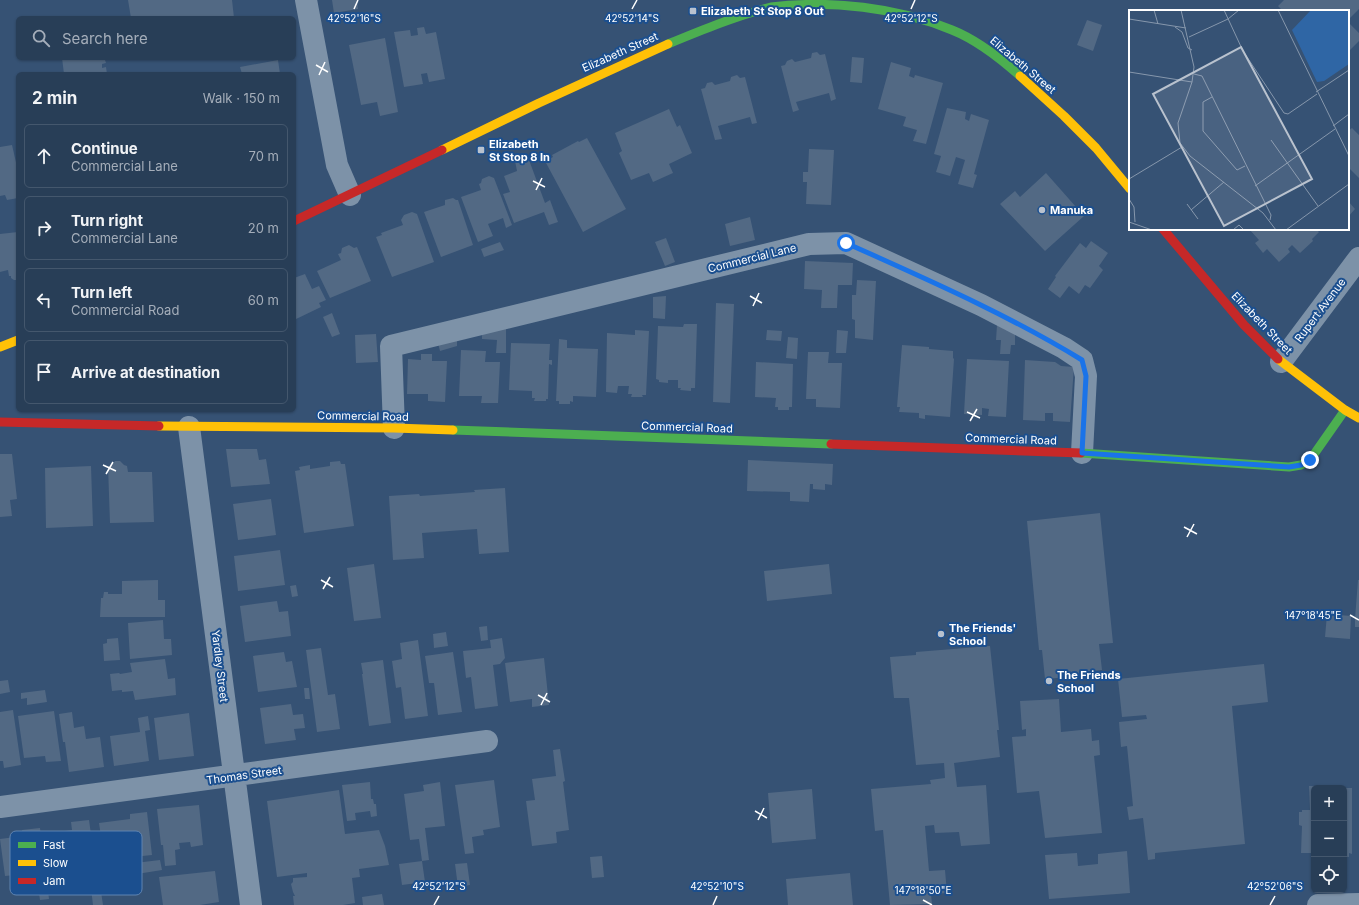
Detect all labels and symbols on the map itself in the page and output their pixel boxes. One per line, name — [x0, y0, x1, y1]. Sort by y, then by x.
place label: Elizabeth St Stop 8 Out — [701, 4, 824, 18]
marker: Elizabeth St Stop 8 Out — [688, 6, 698, 16]
inset map — [1129, 10, 1349, 230]
text: 42°52'16"S — [327, 12, 381, 24]
text: 42°52'14"S — [605, 12, 659, 24]
text: 42°52'12"S — [884, 12, 938, 24]
street label: Elizabeth Street — [580, 29, 660, 75]
street label: Elizabeth Street — [987, 33, 1059, 97]
place label: Elizabeth St Stop 8 In — [489, 137, 550, 164]
marker: Elizabeth St Stop 8 In — [476, 145, 486, 155]
place label: Manuka — [1050, 203, 1093, 217]
marker: Manuka — [1037, 205, 1047, 215]
route start — [837, 234, 855, 252]
street label: Commercial Lane — [706, 240, 798, 276]
street label: Rupert Avenue — [1291, 275, 1349, 345]
street label: Elizabeth Street — [1229, 289, 1296, 357]
street label: Commercial Road — [317, 408, 409, 424]
street label: Commercial Road — [641, 418, 733, 436]
street label: Commercial Road — [965, 430, 1057, 448]
route end — [1301, 451, 1319, 469]
text: 147°18'45"E — [1285, 609, 1341, 621]
place label: The Friends' School — [949, 621, 1016, 648]
street label: Yardley Street — [209, 629, 231, 703]
marker: The Friends' School — [936, 629, 946, 639]
place label: The Friends School — [1057, 668, 1121, 695]
marker: The Friends School — [1044, 676, 1054, 686]
street label: Thomas Street — [205, 763, 283, 787]
legend — [10, 831, 142, 895]
text: Fast — [43, 838, 65, 852]
text: Slow — [43, 856, 68, 870]
text: Jam — [43, 874, 65, 888]
text: 42°52'12"S — [412, 880, 466, 892]
text: 42°52'10"S — [690, 880, 744, 892]
text: 42°52'06"S — [1247, 880, 1303, 892]
text: 147°18'50"E — [894, 884, 952, 896]

